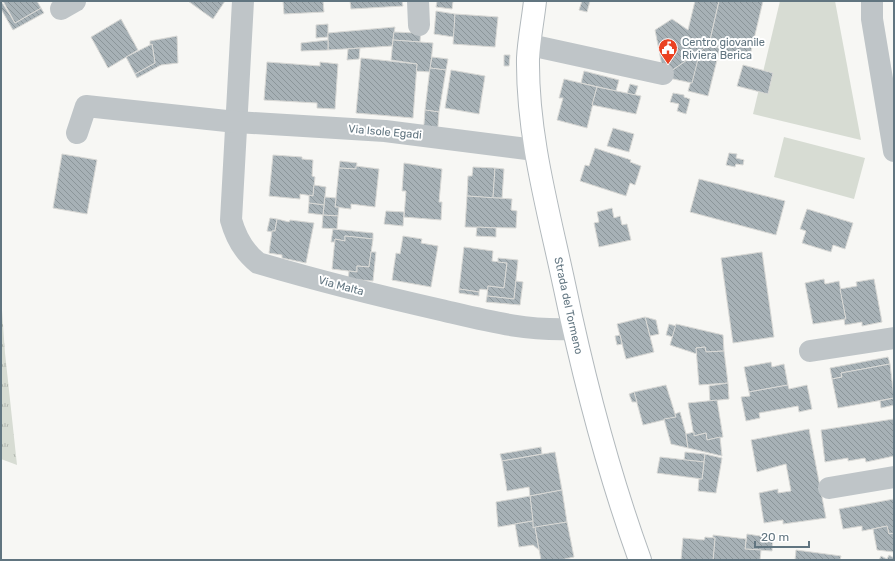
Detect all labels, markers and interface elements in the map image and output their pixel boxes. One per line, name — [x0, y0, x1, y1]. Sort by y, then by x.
place label: Centro giovanile Riviera Berica — [682, 36, 765, 62]
public building icon: Centro giovanile Riviera Berica — [657, 37, 679, 65]
street label: Via Isole Egadi — [348, 122, 422, 142]
street label: Strada del Tormeno — [552, 256, 586, 356]
street label: Via Malta — [317, 274, 365, 298]
scale bar — [755, 523, 809, 549]
text: 20 m — [761, 530, 789, 544]

